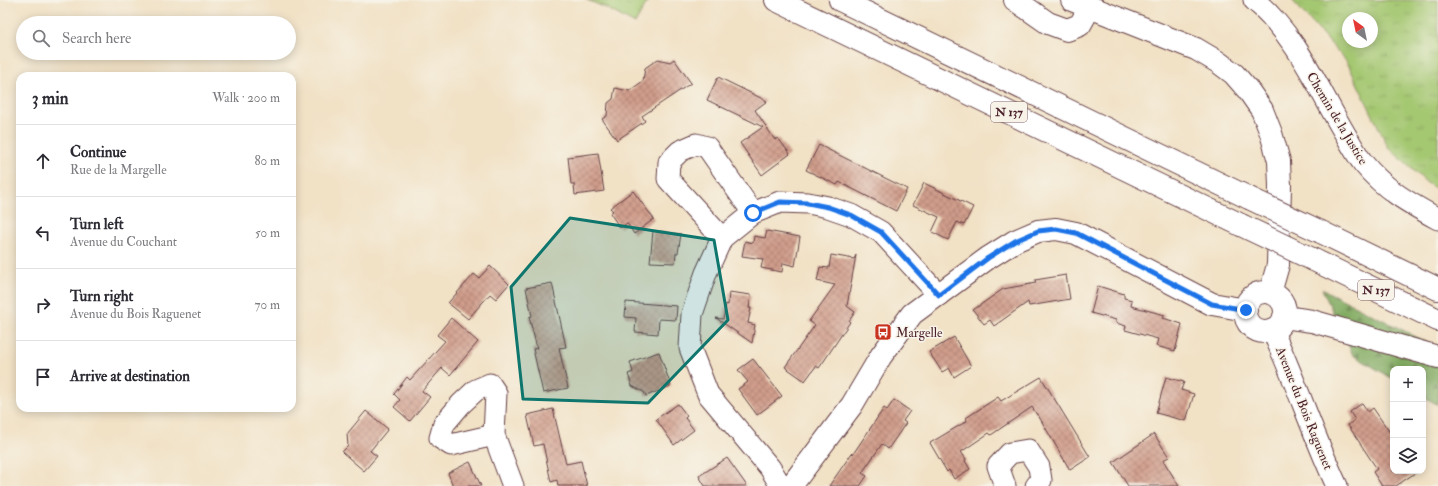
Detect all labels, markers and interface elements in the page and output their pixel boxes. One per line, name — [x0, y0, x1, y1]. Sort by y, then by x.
north arrow — [1342, 12, 1378, 48]
search box — [16, 16, 296, 60]
icon: search — [30, 27, 52, 49]
text: Search here — [62, 29, 131, 48]
street label: Chemin de la Justice — [1303, 69, 1371, 168]
text: 3 min — [32, 88, 69, 109]
text: Walk · 200 m — [212, 90, 280, 106]
road number: N 137 — [991, 102, 1027, 122]
text: Continue — [70, 143, 126, 162]
icon: ahead — [32, 150, 54, 172]
text: 80 m — [254, 153, 280, 169]
text: Rue de la Margelle — [70, 162, 167, 178]
route start — [744, 204, 762, 222]
text: Turn left — [70, 215, 124, 234]
icon: left — [32, 222, 54, 244]
text: 50 m — [255, 225, 280, 241]
text: Avenue du Couchant — [70, 234, 177, 250]
road number: N 137 — [1358, 280, 1394, 300]
text: Turn right — [70, 287, 133, 306]
icon: right — [32, 294, 54, 316]
text: 70 m — [255, 297, 280, 313]
route end — [1237, 301, 1255, 319]
text: Avenue du Bois Raguenet — [70, 306, 201, 322]
bus stop icon: Margelle — [873, 322, 893, 342]
place label: Margelle — [896, 325, 943, 341]
street label: Avenue du Bois Raguenet — [1272, 344, 1336, 472]
icon: arrive — [32, 366, 54, 388]
map controls — [1390, 366, 1426, 474]
button: + — [1390, 366, 1426, 402]
text: Arrive at destination — [70, 367, 190, 386]
button: − — [1390, 402, 1426, 438]
button: layers — [1390, 438, 1426, 474]

